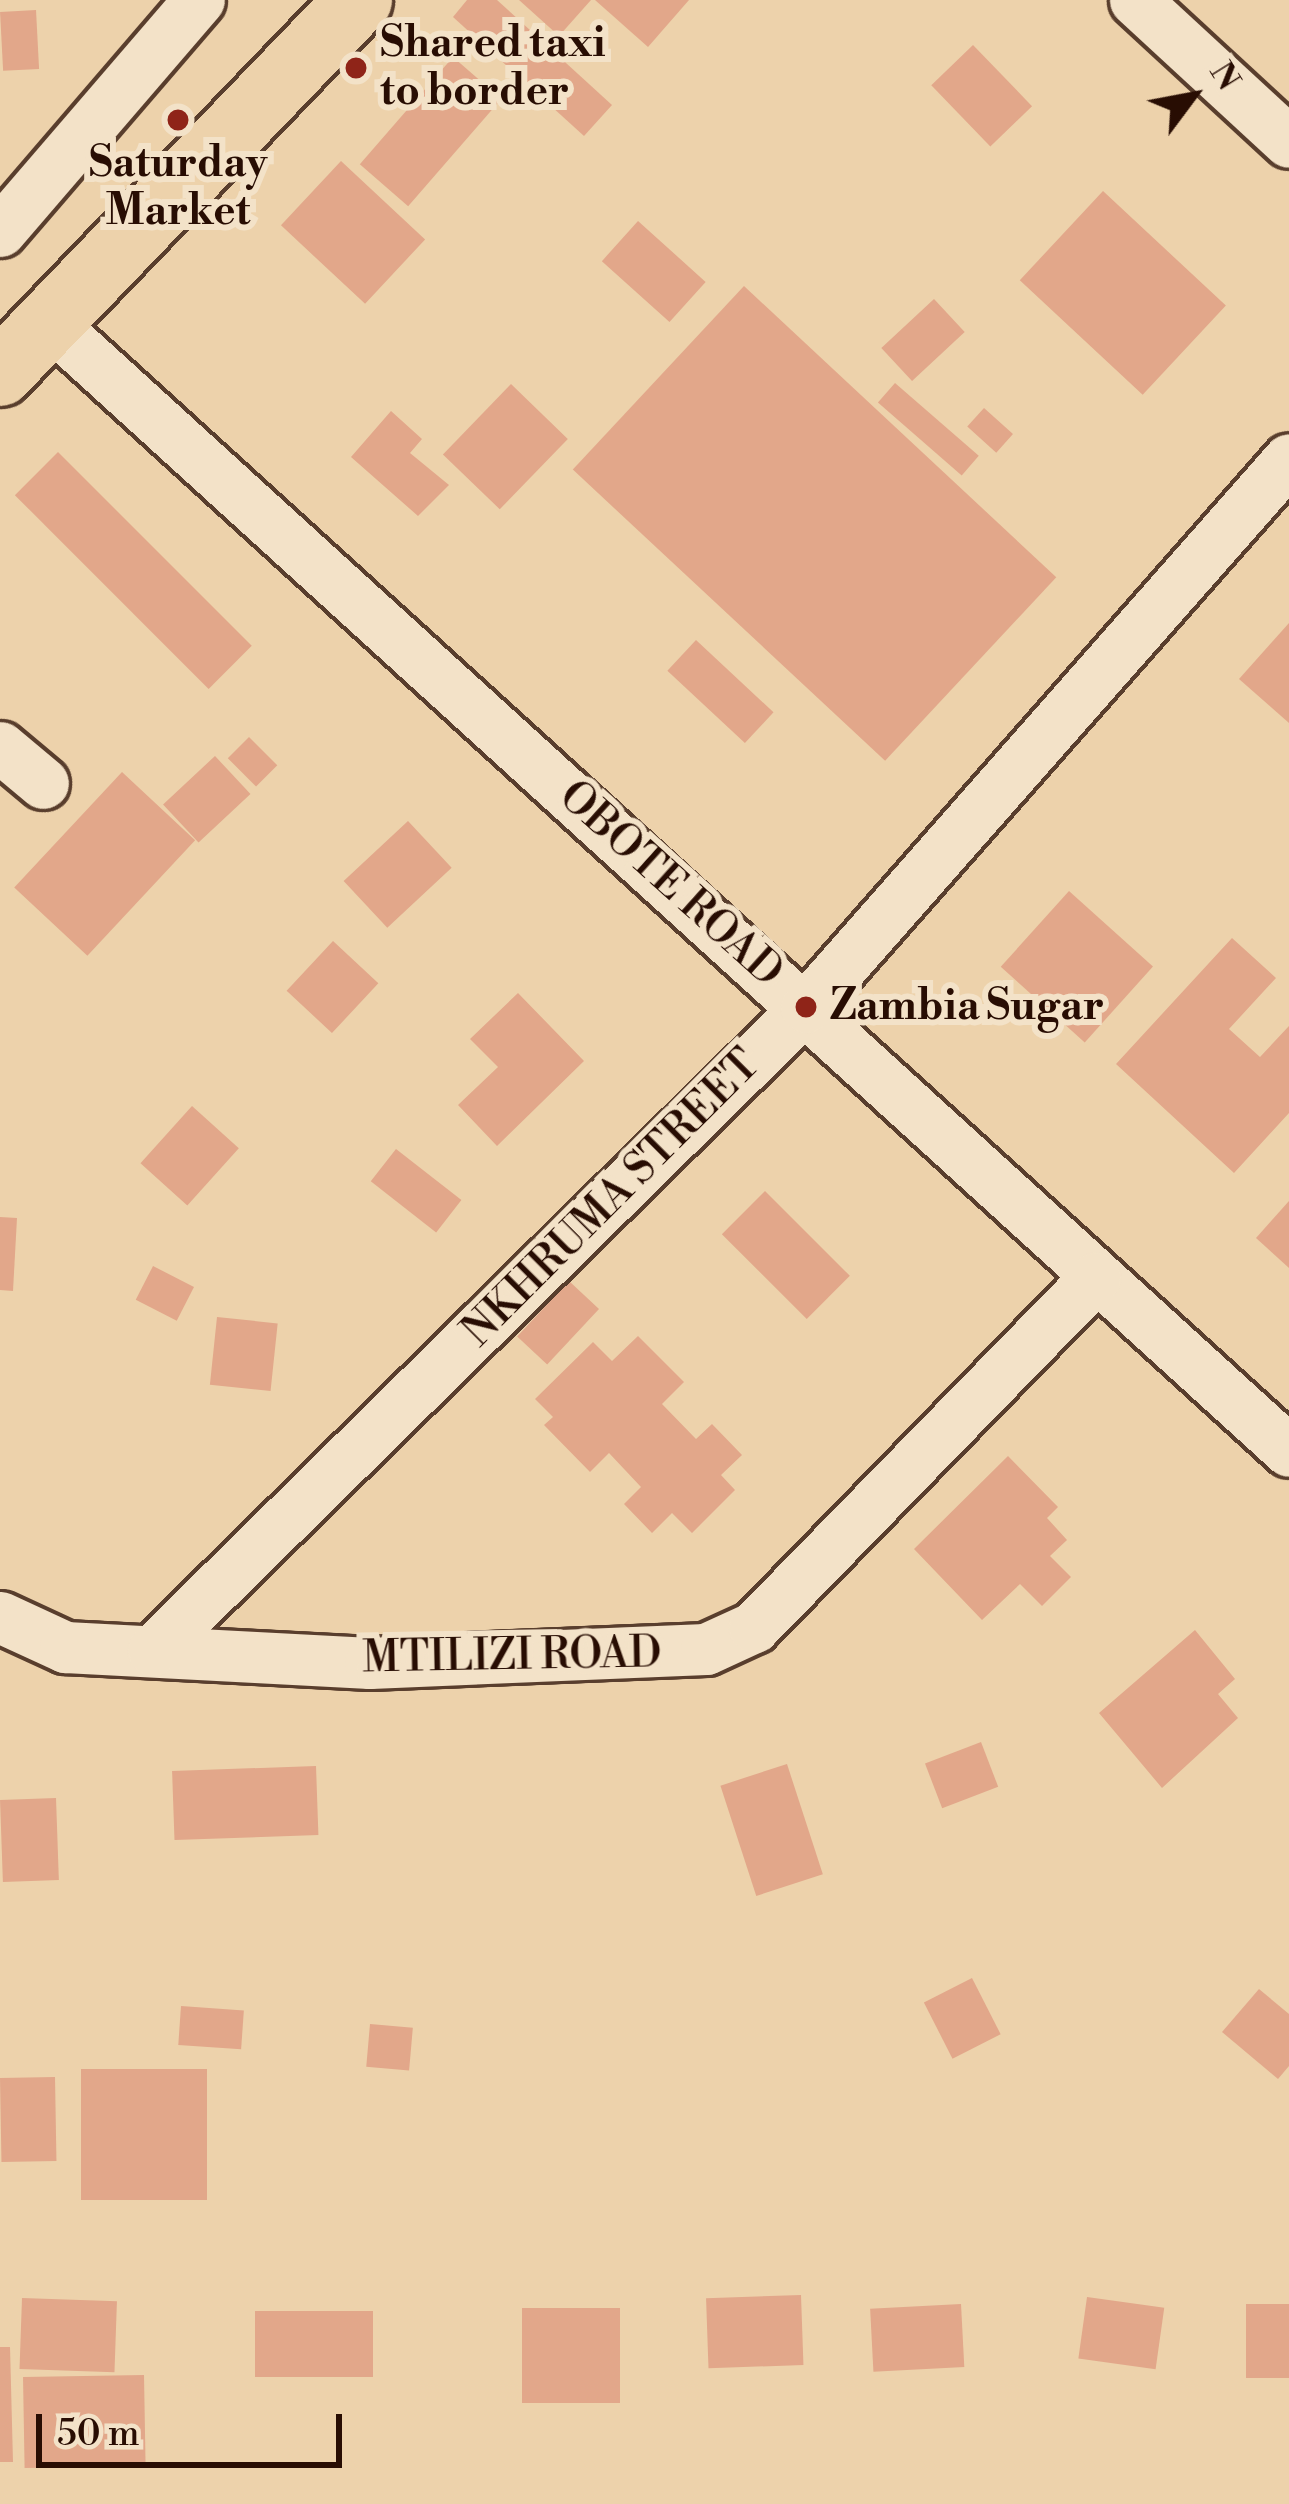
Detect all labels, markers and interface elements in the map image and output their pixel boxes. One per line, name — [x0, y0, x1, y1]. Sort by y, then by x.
place label: Shared taxi to border — [380, 19, 606, 118]
north arrow — [1133, 36, 1253, 156]
marker: Shared taxi to border — [343, 55, 369, 81]
text: N — [1200, 55, 1248, 99]
marker: Saturday Market — [165, 107, 191, 133]
place label: Saturday Market — [89, 139, 267, 237]
street label: OBOTE ROAD — [548, 772, 792, 998]
place label: Zambia Sugar — [830, 982, 1104, 1032]
marker: Zambia Sugar — [793, 994, 819, 1020]
street label: NKHRUMA STREET — [453, 1040, 771, 1358]
street label: MTILIZI ROAD — [362, 1629, 662, 1685]
scale bar — [42, 2390, 348, 2464]
text: 50 m — [57, 2412, 140, 2457]

